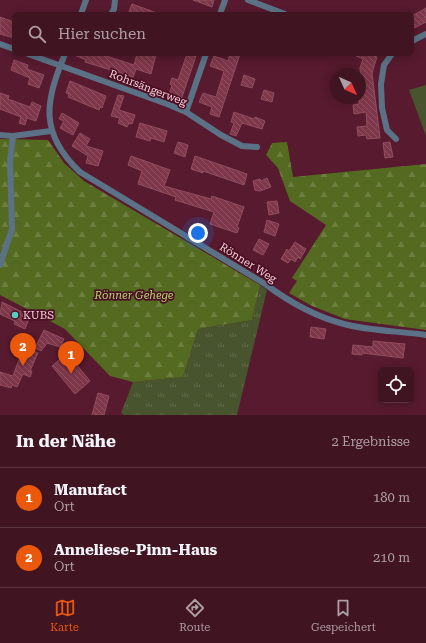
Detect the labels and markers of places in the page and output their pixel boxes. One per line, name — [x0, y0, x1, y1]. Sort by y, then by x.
place label: KUBS — [23, 309, 54, 322]
marker: KUBS — [10, 310, 20, 320]
pin: 2 — [10, 333, 36, 366]
pin: 1 — [58, 341, 84, 374]

